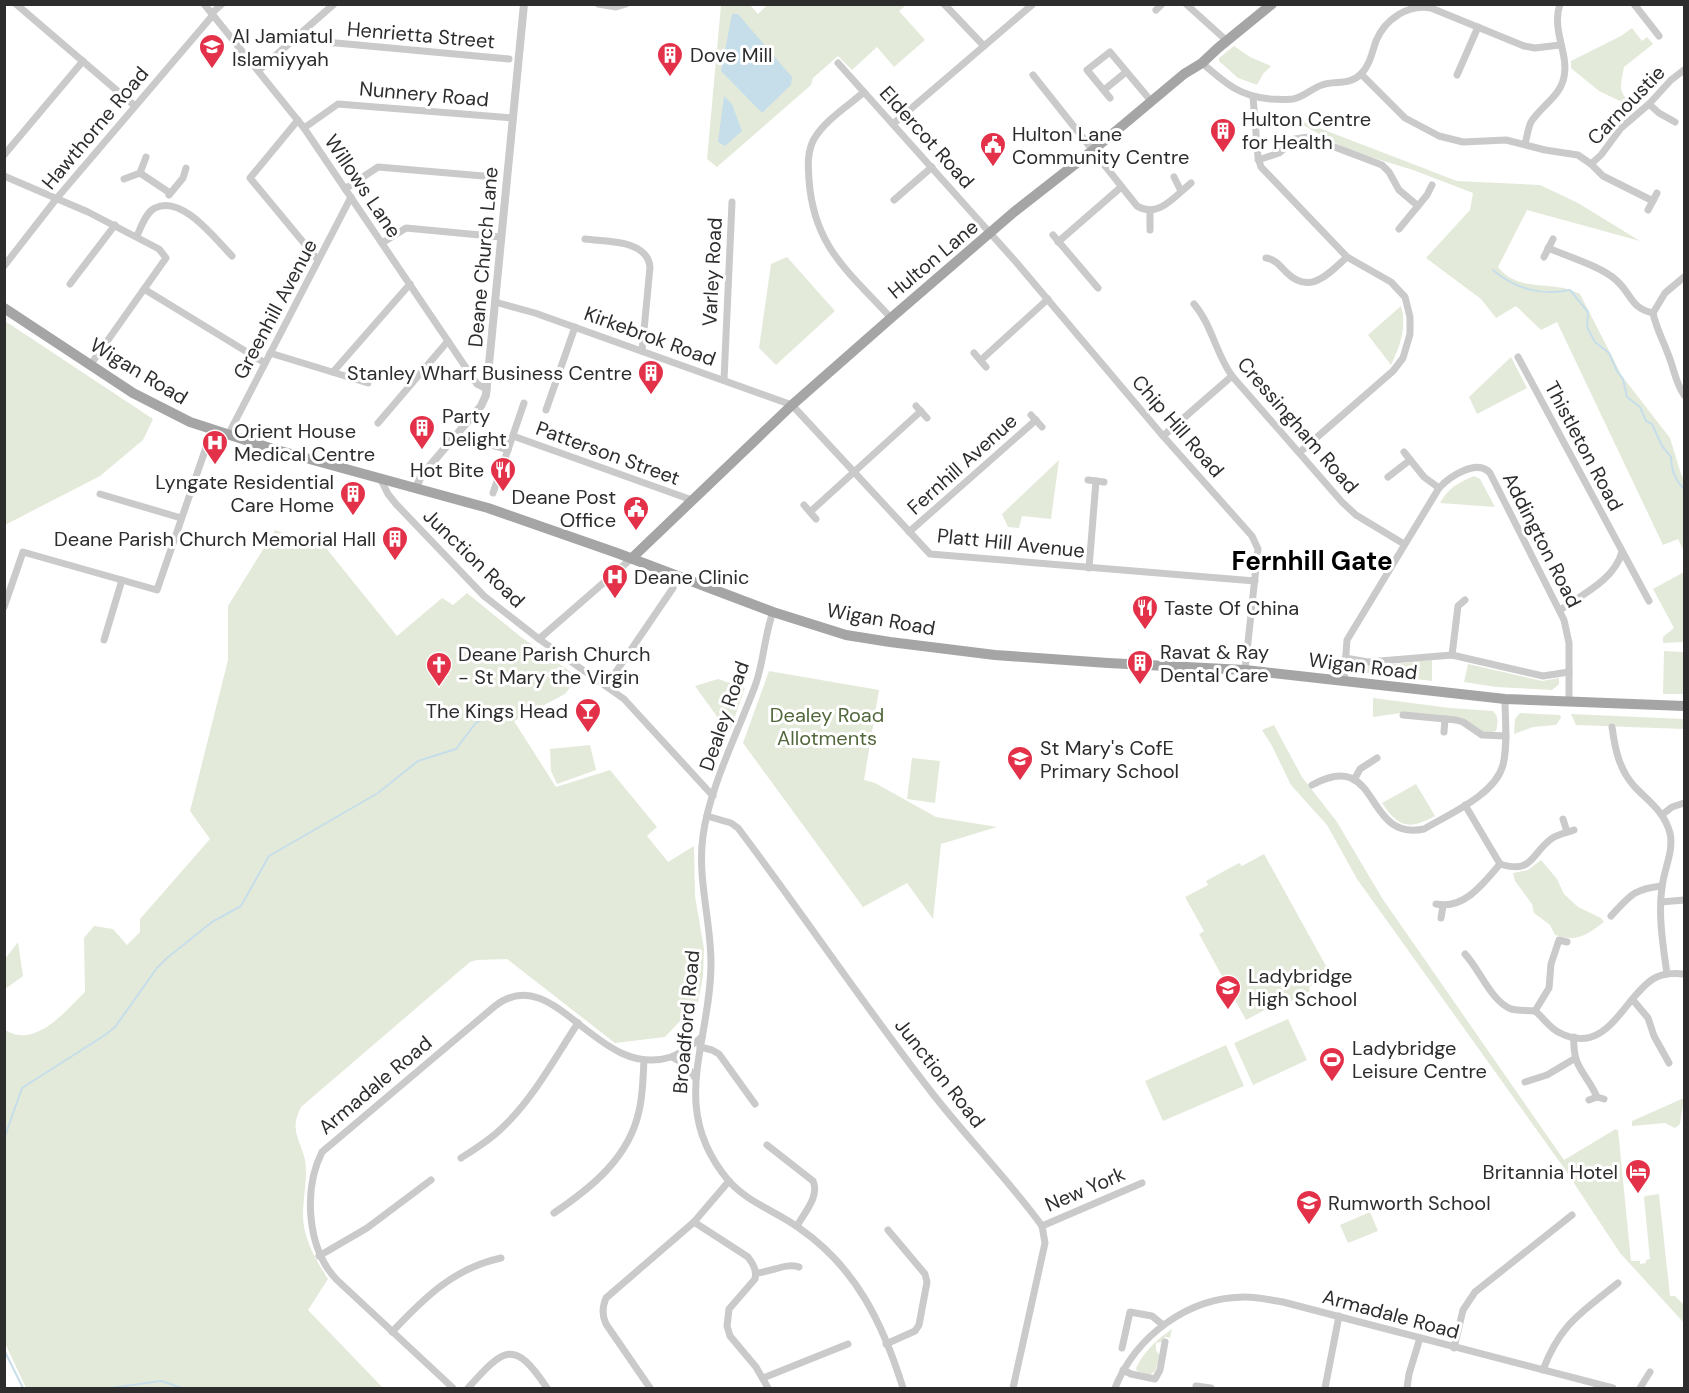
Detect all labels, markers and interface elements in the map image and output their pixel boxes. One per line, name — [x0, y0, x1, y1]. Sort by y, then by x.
street label: Henrietta Street — [346, 16, 496, 54]
place label: Al Jamiatul Islamiyyah — [232, 23, 333, 72]
school or university icon: Al Jamiatul Islamiyyah — [197, 32, 227, 70]
building icon: Dove Mill — [655, 40, 685, 78]
place label: Dove Mill — [690, 42, 772, 68]
street label: Carnoustie — [1582, 60, 1670, 150]
street label: Hawthorne Road — [36, 61, 154, 195]
street label: Nunnery Road — [358, 75, 490, 113]
street label: Eldercot Road — [874, 80, 980, 194]
place label: Hulton Centre for Health — [1242, 106, 1371, 155]
building icon: Hulton Centre for Health — [1208, 116, 1238, 154]
place label: Hulton Lane Community Centre — [1012, 121, 1189, 170]
street label: Willows Lane — [319, 129, 407, 243]
public building icon: Hulton Lane Community Centre — [978, 130, 1008, 168]
street label: Deane Church Lane — [462, 166, 504, 348]
street label: Hulton Lane — [882, 214, 984, 304]
street label: Varley Road — [696, 217, 728, 327]
street label: Greenhill Avenue — [227, 235, 323, 383]
street label: Kirkebrok Road — [581, 300, 719, 372]
street label: Wigan Road — [85, 332, 193, 410]
street label: Cressingham Road — [1232, 351, 1364, 499]
building icon: Stanley Wharf Business Centre — [636, 358, 666, 396]
place label: Stanley Wharf Business Centre — [347, 360, 632, 386]
street label: Chip Hill Road — [1126, 369, 1230, 483]
street label: Thistleton Road — [1539, 377, 1629, 515]
place label: Party Delight — [442, 403, 507, 452]
street label: Fernhill Avenue — [902, 408, 1022, 520]
building icon: Party Delight — [407, 413, 437, 451]
street label: Patterson Street — [532, 415, 684, 491]
place label: Orient House Medical Centre — [234, 418, 375, 467]
hospital icon: Orient House Medical Centre — [200, 428, 230, 466]
restaurant icon: Hot Bite — [488, 455, 518, 493]
place label: Hot Bite — [410, 457, 484, 483]
street label: Addington Road — [1497, 468, 1587, 612]
place label: Lyngate Residential Care Home — [155, 469, 334, 518]
building icon: Lyngate Residential Care Home — [338, 479, 368, 517]
place label: Deane Post Office — [512, 484, 616, 533]
public building icon: Deane Post Office — [621, 494, 651, 532]
street label: Junction Road — [417, 503, 531, 613]
street label: Platt Hill Avenue — [936, 522, 1086, 564]
building icon: Deane Parish Church Memorial Hall — [380, 524, 410, 562]
place label: Deane Parish Church Memorial Hall — [54, 526, 376, 552]
district label: Fernhill Gate — [1231, 544, 1393, 578]
hospital icon: Deane Clinic — [600, 562, 630, 600]
place label: Deane Clinic — [634, 564, 749, 590]
restaurant icon: Taste Of China — [1130, 593, 1160, 631]
place label: Taste Of China — [1164, 595, 1299, 621]
street label: Wigan Road — [825, 597, 937, 641]
place label: Ravat & Ray Dental Care — [1160, 639, 1269, 688]
place label: Deane Parish Church - St Mary the Virgin — [458, 641, 651, 690]
street label: Wigan Road — [1307, 646, 1419, 686]
building icon: Ravat & Ray Dental Care — [1125, 648, 1155, 686]
church icon: Deane Parish Church - St Mary the Virgin — [424, 650, 454, 688]
street label: Dealey Road — [693, 658, 755, 774]
bar icon: The Kings Head — [573, 696, 603, 734]
place label: The Kings Head — [426, 698, 568, 724]
park label: Dealey Road Allotments — [770, 702, 884, 751]
place label: St Mary's CofE Primary School — [1040, 735, 1179, 784]
school or university icon: St Mary's CofE Primary School — [1005, 744, 1035, 782]
street label: Broadford Road — [667, 949, 705, 1095]
place label: Ladybridge High School — [1248, 963, 1357, 1012]
school or university icon: Ladybridge High School — [1213, 973, 1243, 1011]
street label: Junction Road — [889, 1013, 991, 1133]
street label: Armadale Road — [313, 1030, 437, 1140]
place label: Ladybridge Leisure Centre — [1352, 1035, 1487, 1084]
sports icon: Ladybridge Leisure Centre — [1317, 1045, 1347, 1083]
hotel icon: Britannia Hotel — [1623, 1157, 1653, 1195]
place label: Britannia Hotel — [1483, 1159, 1618, 1185]
street label: New York — [1041, 1161, 1129, 1217]
school or university icon: Rumworth School — [1294, 1188, 1324, 1226]
place label: Rumworth School — [1328, 1190, 1491, 1216]
street label: Armadale Road — [1320, 1283, 1462, 1345]

